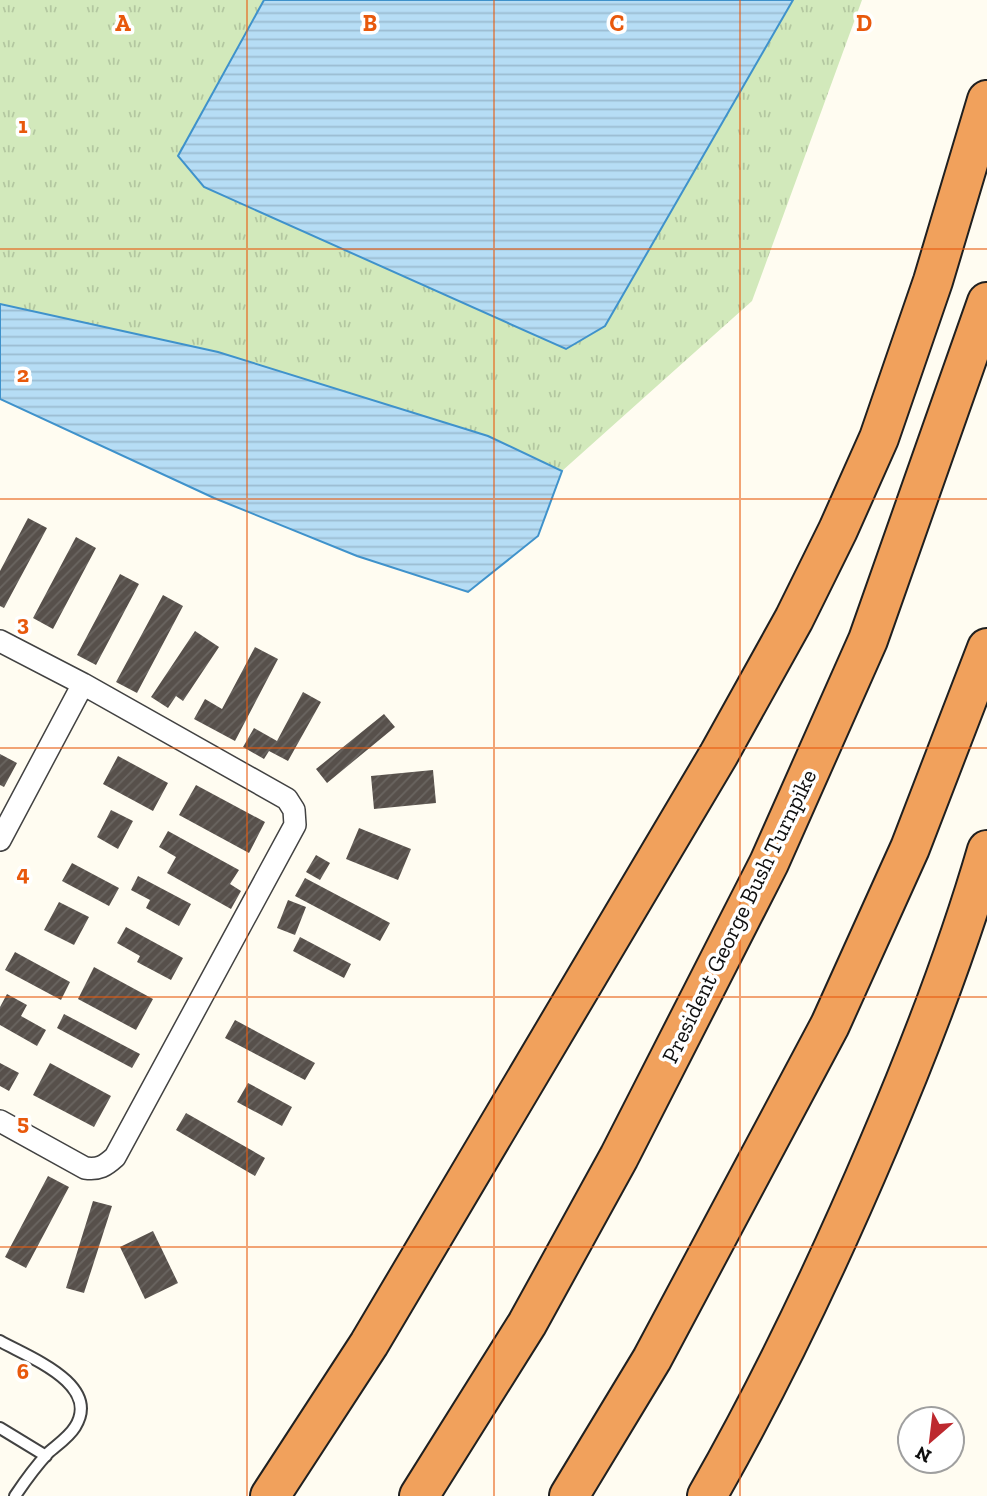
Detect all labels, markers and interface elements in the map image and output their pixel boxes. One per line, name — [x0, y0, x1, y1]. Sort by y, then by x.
text: A — [115, 9, 131, 37]
text: B — [363, 9, 377, 37]
text: C — [610, 9, 624, 37]
text: D — [856, 9, 872, 37]
text: 1 — [18, 111, 28, 139]
text: 2 — [17, 360, 29, 388]
text: 3 — [17, 609, 29, 637]
street label: President George Bush Turnpike — [656, 765, 822, 1067]
text: 4 — [16, 859, 30, 887]
text: 5 — [17, 1108, 29, 1136]
text: 6 — [17, 1357, 29, 1385]
north arrow — [896, 1405, 966, 1475]
text: N — [911, 1441, 935, 1468]

